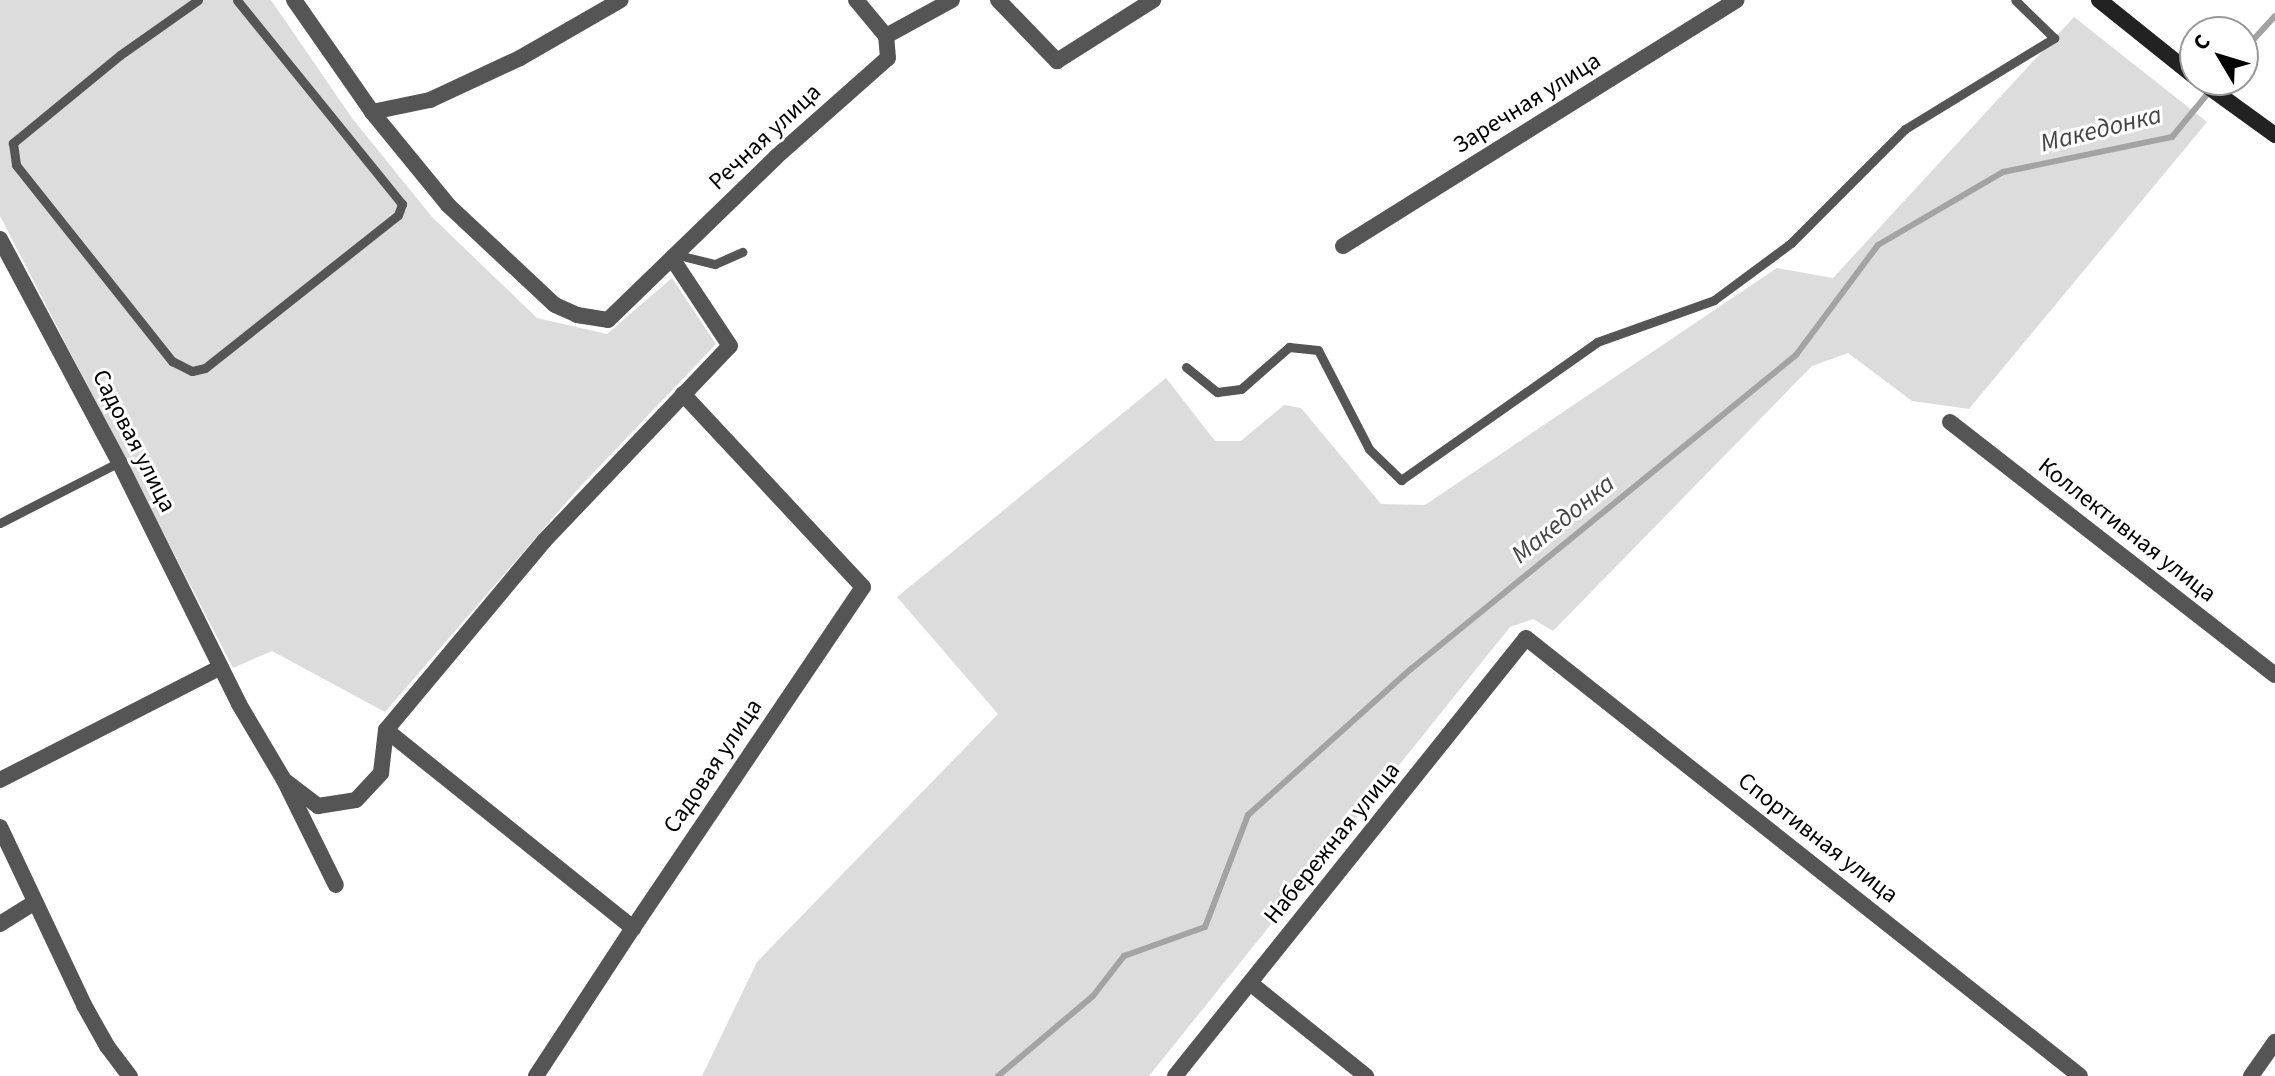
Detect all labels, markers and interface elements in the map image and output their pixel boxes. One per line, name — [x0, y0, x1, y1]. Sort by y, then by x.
north arrow — [2179, 16, 2259, 96]
text: С — [2185, 28, 2218, 57]
street label: Заречная улица — [1448, 46, 1606, 160]
street label: Речная улица — [703, 78, 827, 196]
water label: Македонка — [2037, 99, 2165, 159]
street label: Садовая улица — [86, 365, 182, 517]
street label: Коллективная улица — [2032, 452, 2222, 608]
water label: Македонка — [1505, 468, 1621, 570]
street label: Садовая улица — [657, 693, 769, 839]
street label: Набережная улица — [1258, 756, 1406, 930]
street label: Спортивная улица — [1732, 767, 1904, 909]

